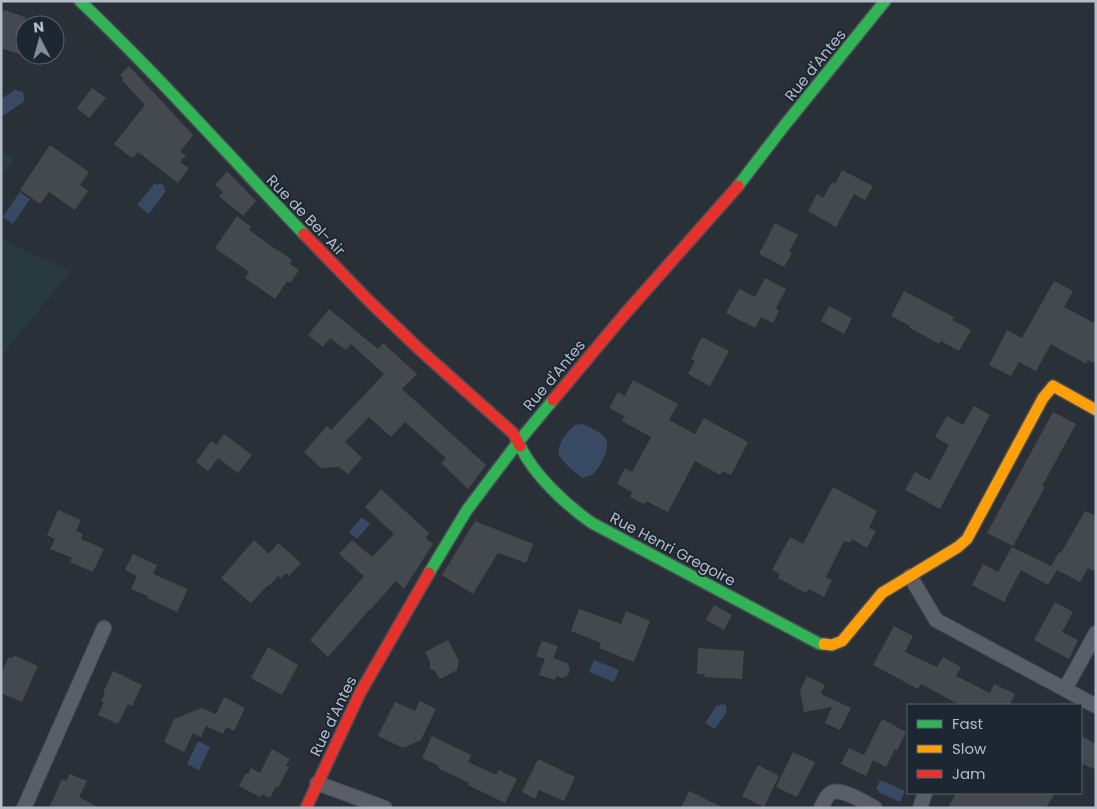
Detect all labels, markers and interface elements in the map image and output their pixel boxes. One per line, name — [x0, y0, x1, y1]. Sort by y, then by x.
north arrow — [15, 15, 65, 65]
text: N — [32, 17, 45, 38]
street label: Rue d'Antes — [780, 25, 851, 105]
street label: Rue de Bel-Air — [262, 170, 350, 260]
street label: Rue d'Antes — [518, 335, 590, 415]
street label: Rue Henri Gregoire — [606, 507, 740, 591]
street label: Rue d'Antes — [305, 672, 362, 760]
legend — [907, 704, 1082, 794]
text: Fast — [952, 713, 983, 734]
text: Slow — [952, 738, 987, 759]
text: Jam — [952, 763, 986, 784]

